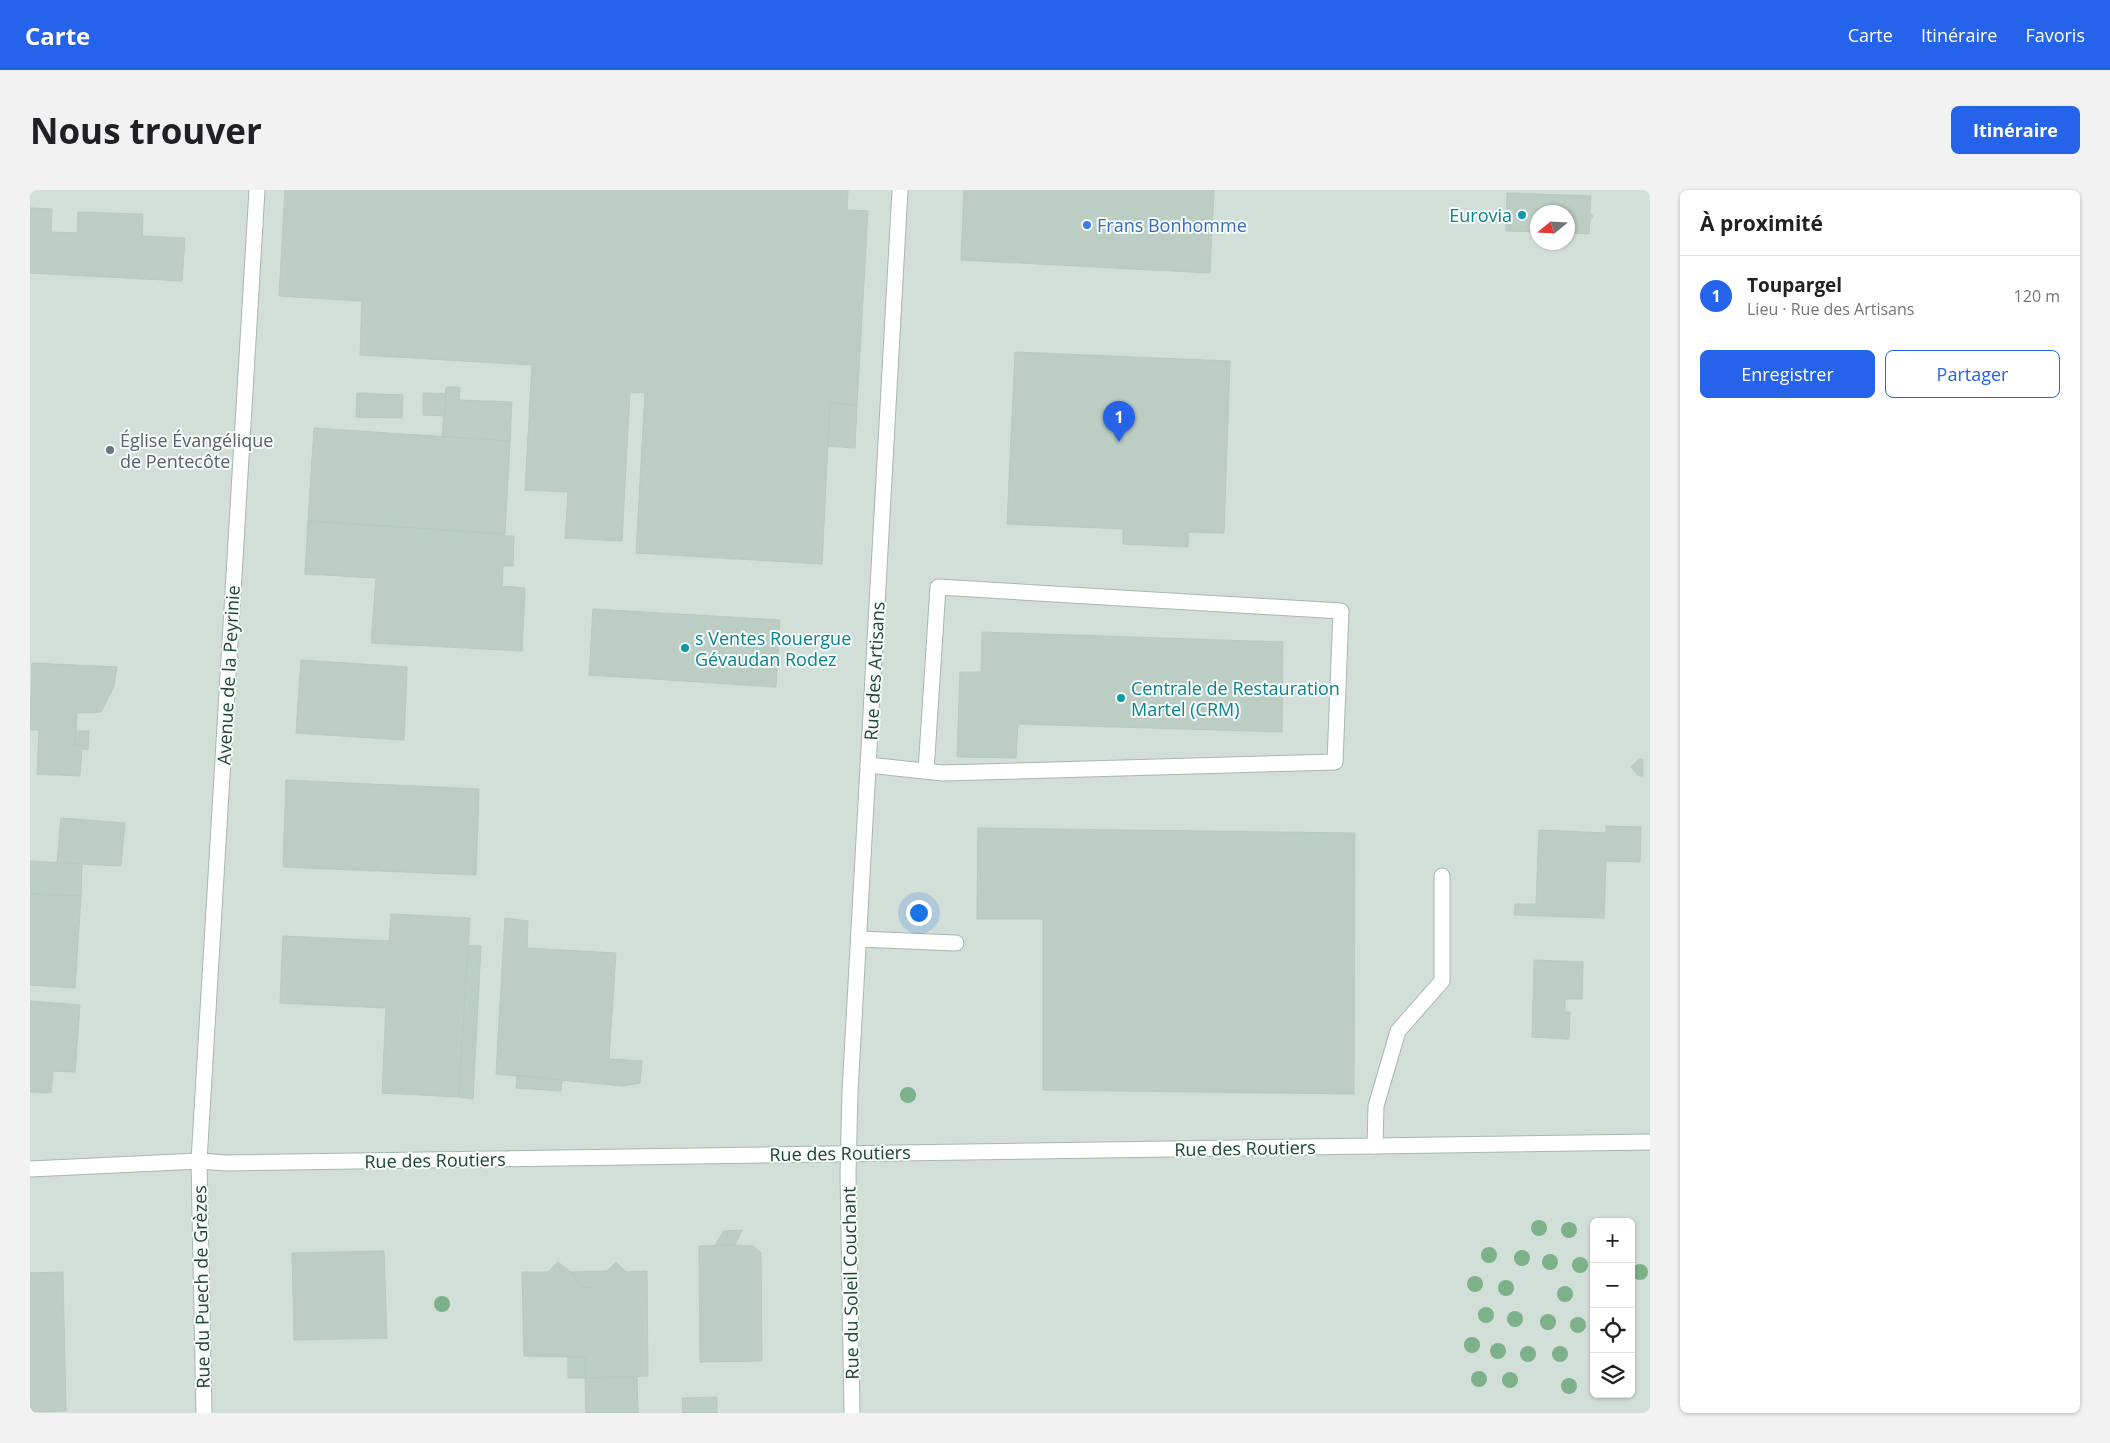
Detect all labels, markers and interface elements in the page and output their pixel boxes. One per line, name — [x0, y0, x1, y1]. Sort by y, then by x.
text: Carte — [25, 19, 90, 52]
text: Carte — [1848, 23, 1893, 47]
text: Itinéraire — [1921, 23, 1997, 47]
text: Favoris — [2025, 23, 2085, 47]
button: Itinéraire — [1951, 106, 2080, 154]
text: Nous trouver — [30, 107, 262, 154]
place label: Eurovia — [1449, 203, 1512, 227]
north arrow — [1530, 205, 1575, 250]
marker: Eurovia — [1516, 209, 1528, 221]
text: À proximité — [1700, 209, 1823, 237]
place label: Frans Bonhomme — [1097, 213, 1247, 237]
marker: Frans Bonhomme — [1081, 219, 1093, 231]
text: Toupargel — [1747, 272, 1842, 298]
text: 1 — [1711, 285, 1721, 307]
text: 120 m — [2014, 285, 2060, 307]
text: Lieu · Rue des Artisans — [1747, 298, 1914, 320]
button: Enregistrer — [1700, 350, 1875, 398]
button: Partager — [1885, 350, 2060, 398]
pin: 1 — [1103, 401, 1135, 442]
place label: Église Évangélique de Pentecôte — [120, 428, 273, 473]
marker: Église Évangélique de Pentecôte — [104, 444, 116, 456]
street label: Avenue de la Peyrinie — [211, 585, 245, 765]
street label: Rue des Artisans — [858, 601, 890, 741]
place label: s Ventes Rouergue Gévaudan Rodez — [695, 626, 851, 671]
marker: s Ventes Rouergue Gévaudan Rodez — [679, 642, 691, 654]
place label: Centrale de Restauration Martel (CRM) — [1131, 676, 1340, 721]
marker: Centrale de Restauration Martel (CRM) — [1115, 692, 1127, 704]
your location — [906, 900, 932, 926]
street label: Rue des Routiers — [1174, 1135, 1316, 1161]
street label: Rue des Routiers — [769, 1140, 911, 1166]
street label: Rue des Routiers — [364, 1147, 506, 1173]
street label: Rue du Puech de Grèzes — [187, 1185, 215, 1389]
street label: Rue du Soleil Couchant — [836, 1186, 864, 1380]
map controls — [1590, 1218, 1635, 1398]
button: + — [1590, 1218, 1635, 1263]
button: − — [1590, 1263, 1635, 1308]
button: locate — [1590, 1308, 1635, 1353]
button: layers — [1590, 1353, 1635, 1398]

